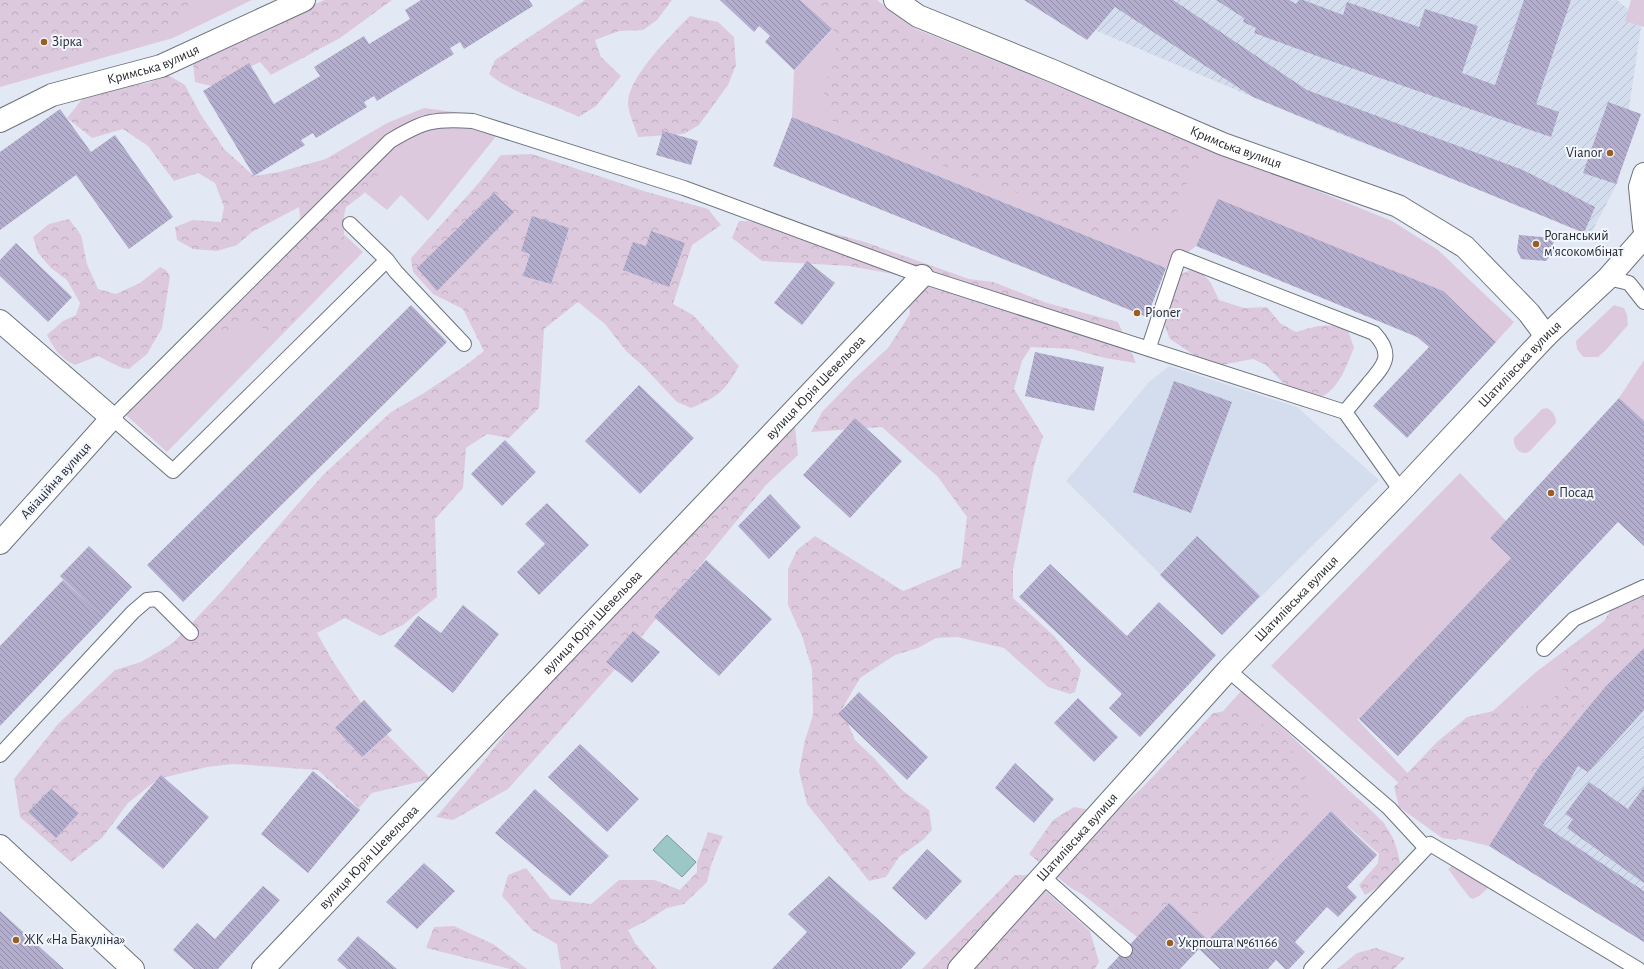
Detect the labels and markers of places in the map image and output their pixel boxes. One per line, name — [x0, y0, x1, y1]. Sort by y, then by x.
place label: Зірка — [52, 35, 83, 49]
marker: Зірка — [39, 37, 49, 47]
place label: Vianor — [1566, 146, 1602, 160]
marker: Vianor — [1605, 148, 1615, 158]
place label: Роганський м'ясокомбінат — [1544, 229, 1624, 259]
marker: Роганський м'ясокомбінат — [1531, 239, 1541, 249]
place label: Pioner — [1145, 306, 1181, 320]
marker: Pioner — [1132, 308, 1142, 318]
place label: Посад — [1559, 486, 1594, 500]
marker: Посад — [1546, 488, 1556, 498]
place label: ЖК «На Бакуліна» — [24, 933, 125, 947]
marker: ЖК «На Бакуліна» — [11, 935, 21, 945]
place label: Укрпошта №61166 — [1178, 936, 1278, 950]
marker: Укрпошта №61166 — [1165, 938, 1175, 948]

